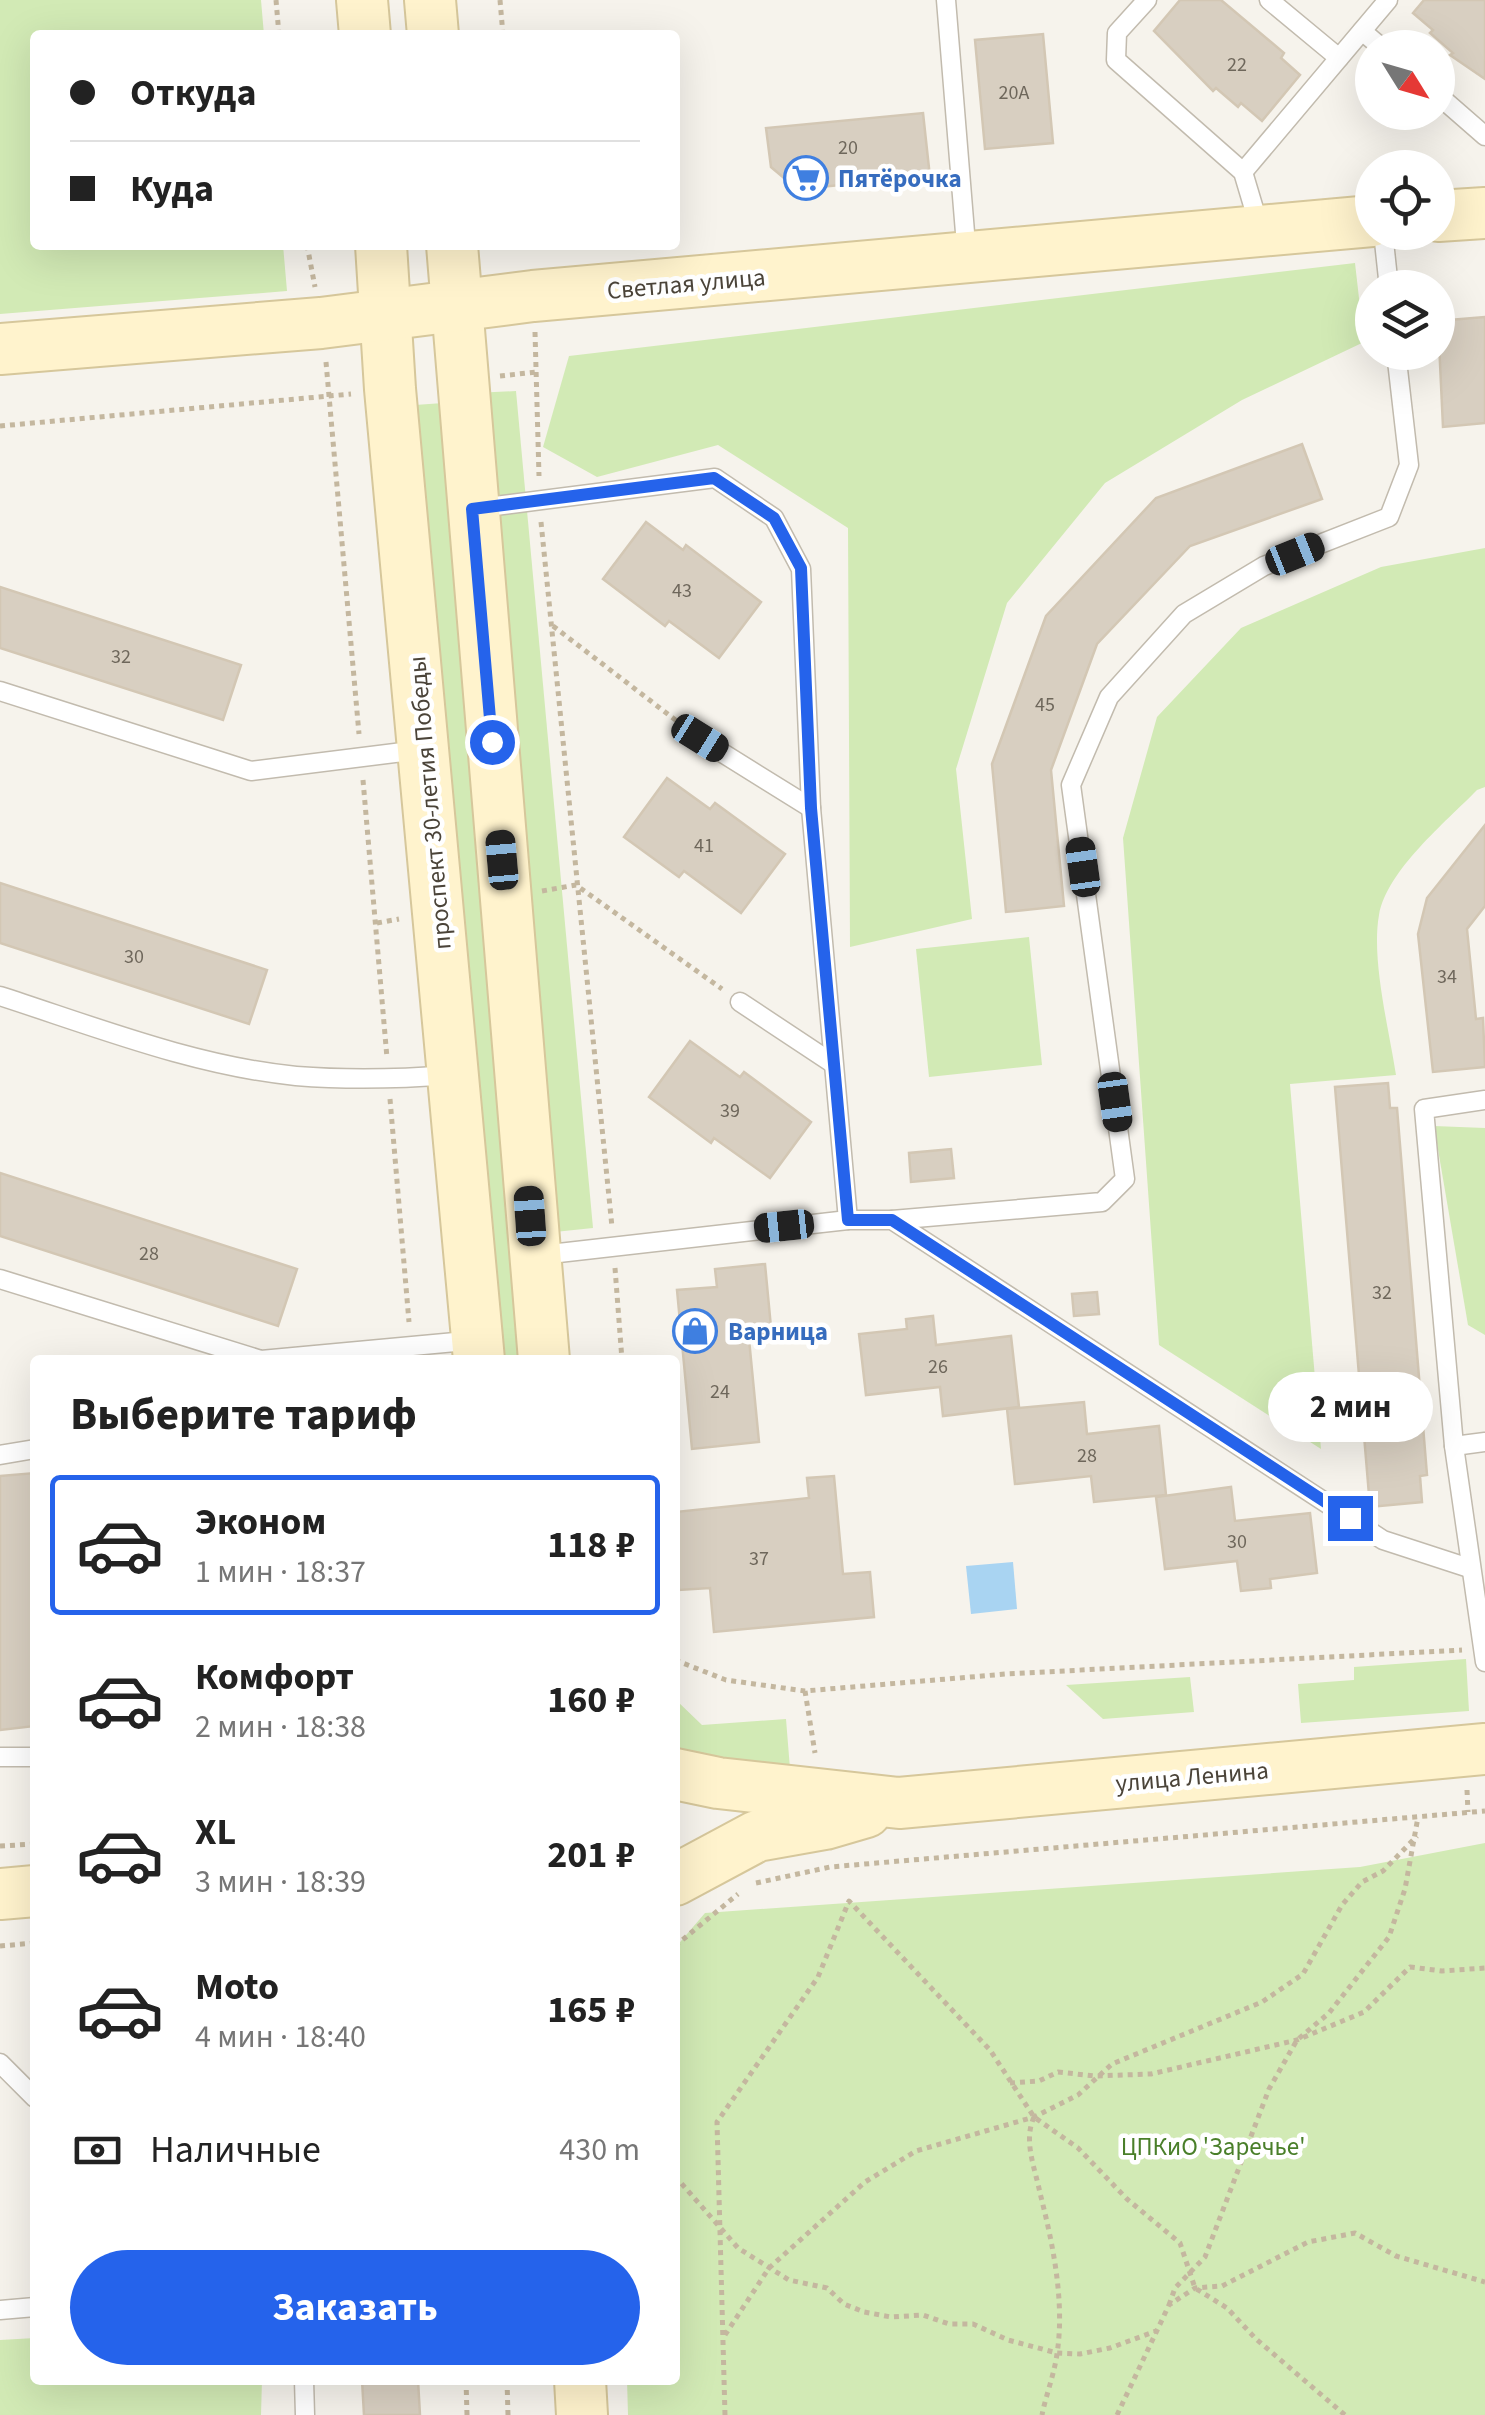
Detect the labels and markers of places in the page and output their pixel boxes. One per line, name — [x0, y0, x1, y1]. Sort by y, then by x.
supermarket icon: Пятёрочка — [783, 155, 829, 201]
place label: Пятёрочка — [838, 161, 962, 197]
shop icon: Варница — [672, 1308, 718, 1354]
place label: Варница — [728, 1314, 828, 1350]

